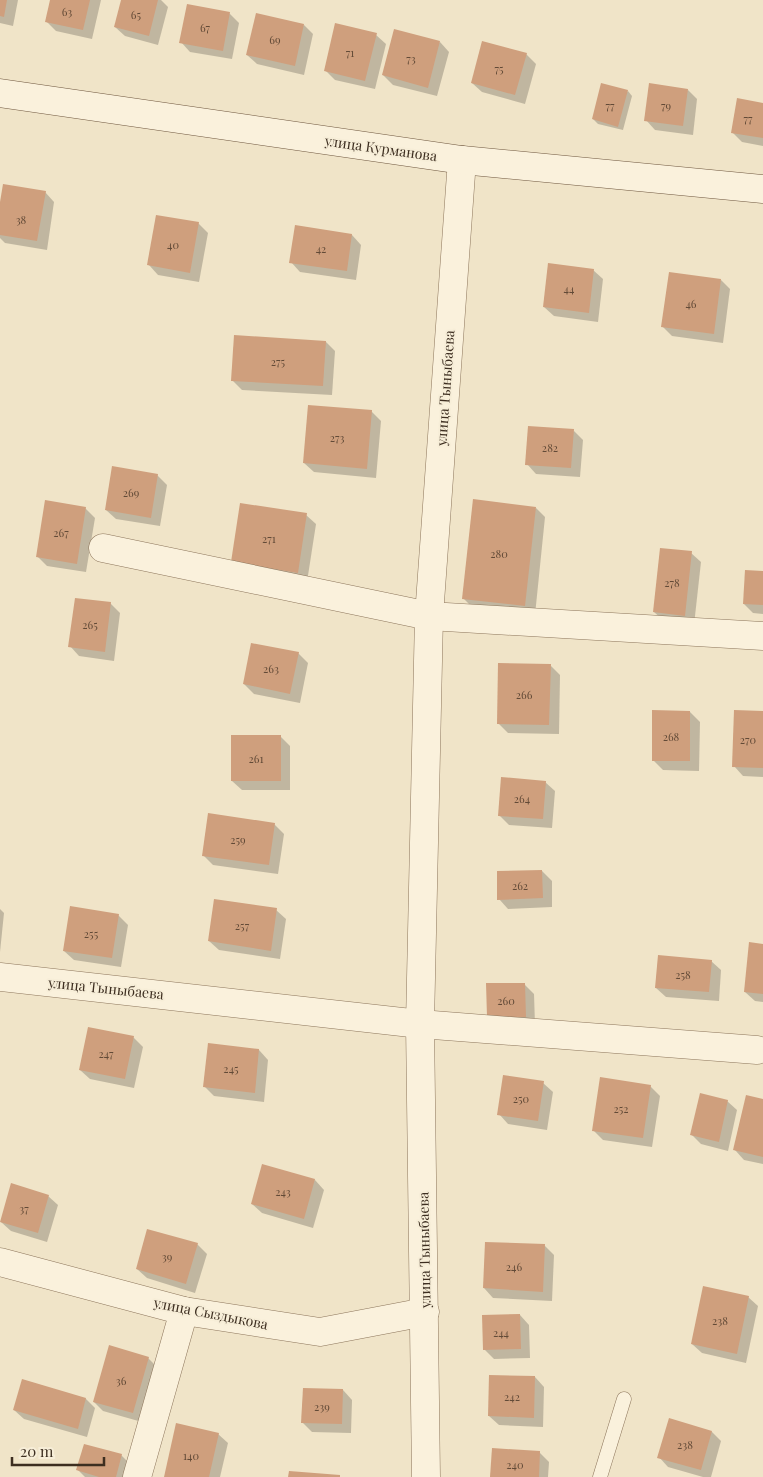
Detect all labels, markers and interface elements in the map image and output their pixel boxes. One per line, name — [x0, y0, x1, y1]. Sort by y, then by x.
house number: 63 — [62, 4, 72, 19]
house number: 65 — [131, 7, 142, 22]
house number: 67 — [200, 20, 211, 35]
house number: 69 — [269, 32, 281, 47]
house number: 71 — [346, 45, 354, 60]
house number: 73 — [406, 51, 416, 66]
house number: 75 — [494, 61, 504, 76]
house number: 77 — [606, 98, 615, 113]
house number: 79 — [661, 98, 671, 113]
house number: 77 — [744, 111, 753, 126]
street label: улица Курманова — [323, 131, 438, 165]
house number: 38 — [16, 212, 27, 227]
house number: 40 — [167, 237, 179, 252]
house number: 42 — [316, 241, 326, 256]
house number: 44 — [564, 281, 575, 296]
house number: 46 — [685, 296, 697, 311]
street label: улица Тыныбаева — [431, 329, 459, 448]
house number: 275 — [271, 354, 286, 369]
house number: 273 — [330, 430, 344, 445]
house number: 282 — [542, 440, 558, 455]
house number: 269 — [123, 485, 140, 500]
house number: 267 — [53, 525, 69, 540]
house number: 271 — [262, 531, 276, 546]
house number: 280 — [490, 546, 508, 561]
house number: 278 — [664, 575, 680, 590]
house number: 265 — [82, 617, 98, 632]
house number: 263 — [263, 661, 279, 676]
house number: 266 — [516, 687, 533, 702]
house number: 268 — [663, 729, 680, 744]
house number: 270 — [740, 732, 757, 747]
house number: 261 — [248, 751, 264, 766]
house number: 264 — [514, 791, 531, 806]
house number: 259 — [230, 832, 246, 847]
house number: 262 — [512, 878, 528, 893]
house number: 257 — [235, 918, 250, 933]
house number: 255 — [84, 926, 99, 941]
house number: 258 — [675, 967, 691, 982]
street label: улица Тыныбаева — [46, 972, 165, 1004]
house number: 260 — [497, 993, 515, 1008]
house number: 247 — [98, 1046, 114, 1061]
house number: 245 — [223, 1061, 239, 1076]
house number: 250 — [513, 1091, 530, 1106]
house number: 252 — [613, 1101, 629, 1116]
house number: 243 — [275, 1184, 291, 1199]
street label: улица Тыныбаева — [413, 1192, 435, 1309]
house number: 37 — [19, 1201, 29, 1216]
house number: 39 — [162, 1249, 173, 1264]
house number: 246 — [506, 1259, 523, 1274]
street label: улица Сыздыкова — [151, 1292, 270, 1333]
house number: 238 — [712, 1313, 728, 1328]
house number: 244 — [493, 1325, 510, 1340]
house number: 36 — [116, 1373, 127, 1388]
house number: 242 — [504, 1389, 520, 1404]
house number: 239 — [314, 1399, 330, 1414]
scale bar — [12, 1434, 105, 1466]
house number: 238 — [677, 1437, 693, 1452]
text: 20 m — [20, 1441, 54, 1461]
house number: 140 — [183, 1448, 199, 1463]
house number: 240 — [506, 1457, 524, 1472]

